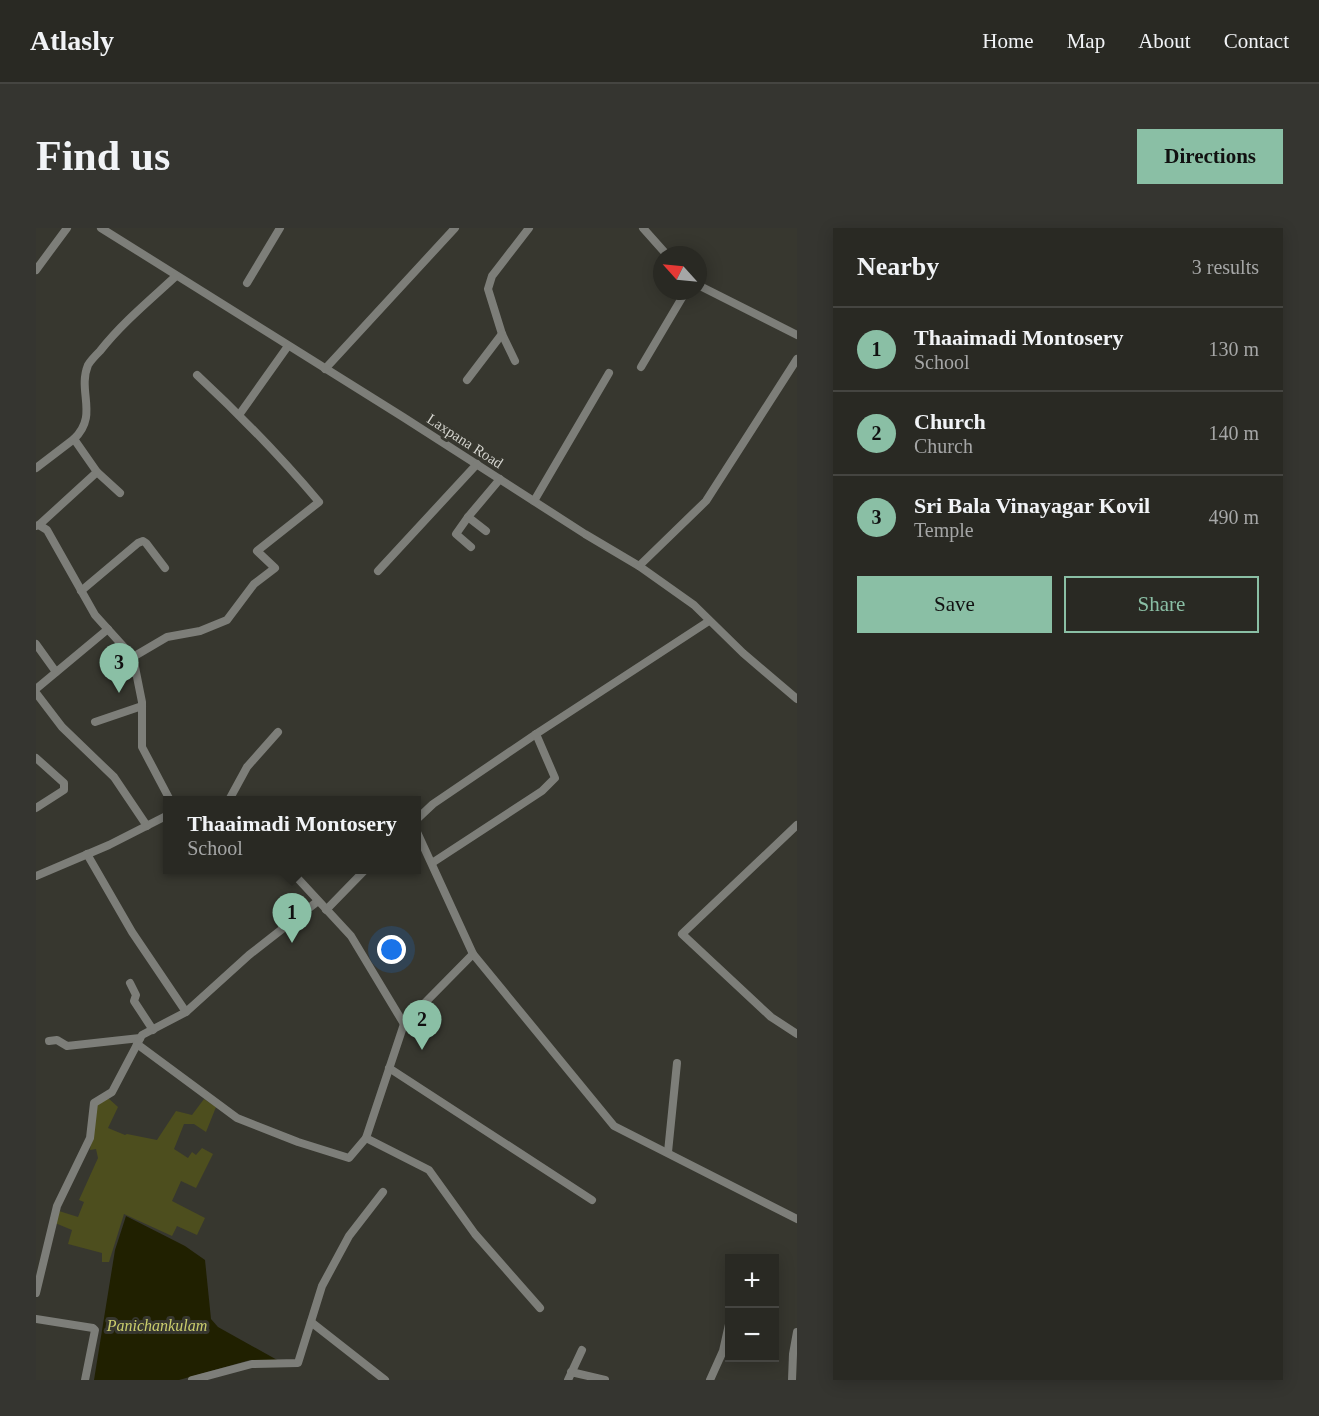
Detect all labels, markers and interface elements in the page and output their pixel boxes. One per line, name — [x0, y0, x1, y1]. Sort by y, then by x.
text: Atlasly — [30, 25, 114, 56]
text: Home — [982, 29, 1034, 53]
text: Map — [1067, 29, 1105, 53]
text: About — [1138, 29, 1191, 53]
text: Contact — [1224, 29, 1289, 53]
button: Directions — [1137, 129, 1283, 184]
text: Find us — [36, 133, 170, 179]
north arrow — [653, 246, 707, 300]
text: Nearby — [857, 252, 939, 281]
text: 3 results — [1192, 256, 1259, 278]
text: Thaaimadi Montosery — [914, 325, 1124, 350]
text: 1 — [872, 338, 882, 360]
text: 130 m — [1208, 338, 1259, 360]
text: School — [914, 351, 970, 373]
text: Church — [914, 409, 986, 434]
street label: Laxpana Road — [424, 411, 506, 472]
text: 2 — [872, 422, 882, 444]
text: 140 m — [1208, 422, 1259, 444]
text: Church — [914, 435, 973, 457]
text: Sri Bala Vinayagar Kovil — [914, 493, 1150, 518]
text: 3 — [872, 506, 882, 528]
text: 490 m — [1208, 506, 1259, 528]
text: Temple — [914, 519, 974, 541]
button: Save — [857, 576, 1052, 633]
button: Share — [1064, 576, 1259, 633]
pin: 3 — [100, 644, 139, 693]
popup — [163, 796, 421, 874]
text: Thaaimadi Montosery — [187, 811, 397, 836]
text: School — [187, 837, 243, 859]
pin: 1 — [272, 894, 312, 943]
your location — [377, 935, 406, 964]
pin: 2 — [402, 1000, 442, 1050]
map controls — [725, 1254, 779, 1362]
button: + — [725, 1254, 779, 1308]
button: − — [725, 1308, 779, 1362]
water label: Panichankulam — [106, 1317, 207, 1334]

